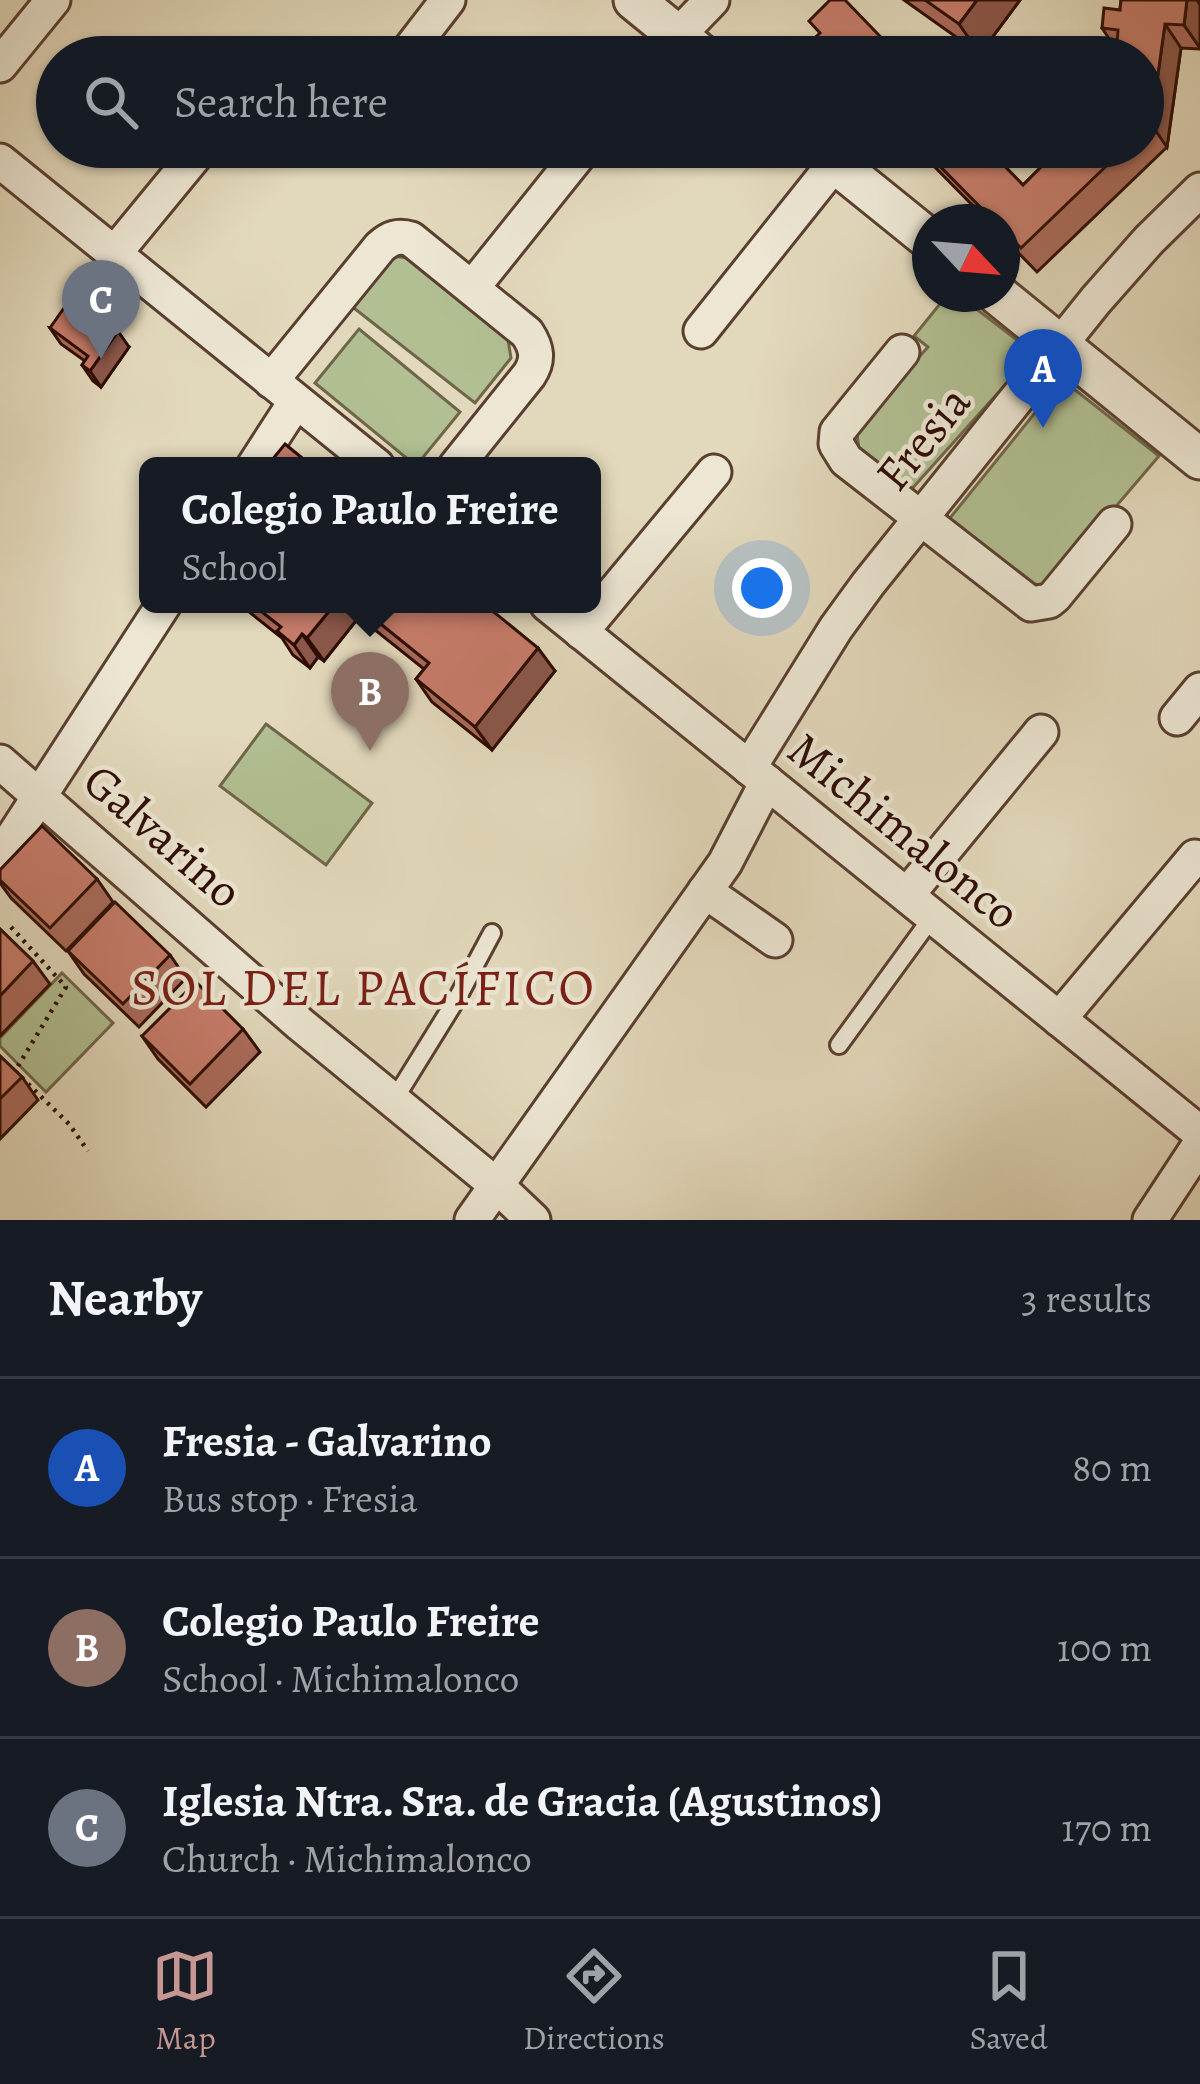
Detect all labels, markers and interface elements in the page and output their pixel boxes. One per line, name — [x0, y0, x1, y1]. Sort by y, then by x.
search box — [36, 36, 1164, 168]
icon: search — [78, 69, 144, 135]
text: Search here — [174, 71, 388, 133]
north arrow — [912, 204, 1020, 312]
pin: C — [62, 260, 140, 359]
pin: A — [1004, 329, 1082, 428]
street label: Fresia — [860, 371, 986, 505]
popup — [139, 457, 601, 613]
text: Colegio Paulo Freire — [181, 478, 559, 540]
text: School — [181, 540, 287, 593]
your location — [732, 558, 792, 618]
pin: B — [331, 652, 409, 751]
street label: Michimalonco — [774, 717, 1034, 945]
street label: Galvarino — [69, 749, 257, 923]
district label: SOL DEL PACÍFICO — [131, 953, 597, 1023]
text: Nearby — [48, 1263, 202, 1333]
text: 3 results — [1021, 1272, 1152, 1325]
text: Fresia - Galvarino — [162, 1410, 492, 1472]
text: A — [75, 1441, 99, 1494]
text: 80 m — [1072, 1441, 1152, 1494]
text: Bus stop · Fresia — [162, 1472, 418, 1525]
text: Colegio Paulo Freire — [162, 1590, 540, 1652]
text: B — [75, 1621, 99, 1674]
text: 100 m — [1057, 1621, 1152, 1674]
text: School · Michimalonco — [162, 1652, 519, 1705]
text: Iglesia Ntra. Sra. de Gracia (Agustinos) — [162, 1770, 883, 1832]
text: C — [75, 1801, 99, 1854]
text: 170 m — [1061, 1801, 1152, 1854]
text: Church · Michimalonco — [162, 1832, 532, 1885]
tab: Map — [152, 1943, 218, 2060]
tab: Directions — [523, 1943, 665, 2060]
tab: Saved — [969, 1943, 1048, 2060]

